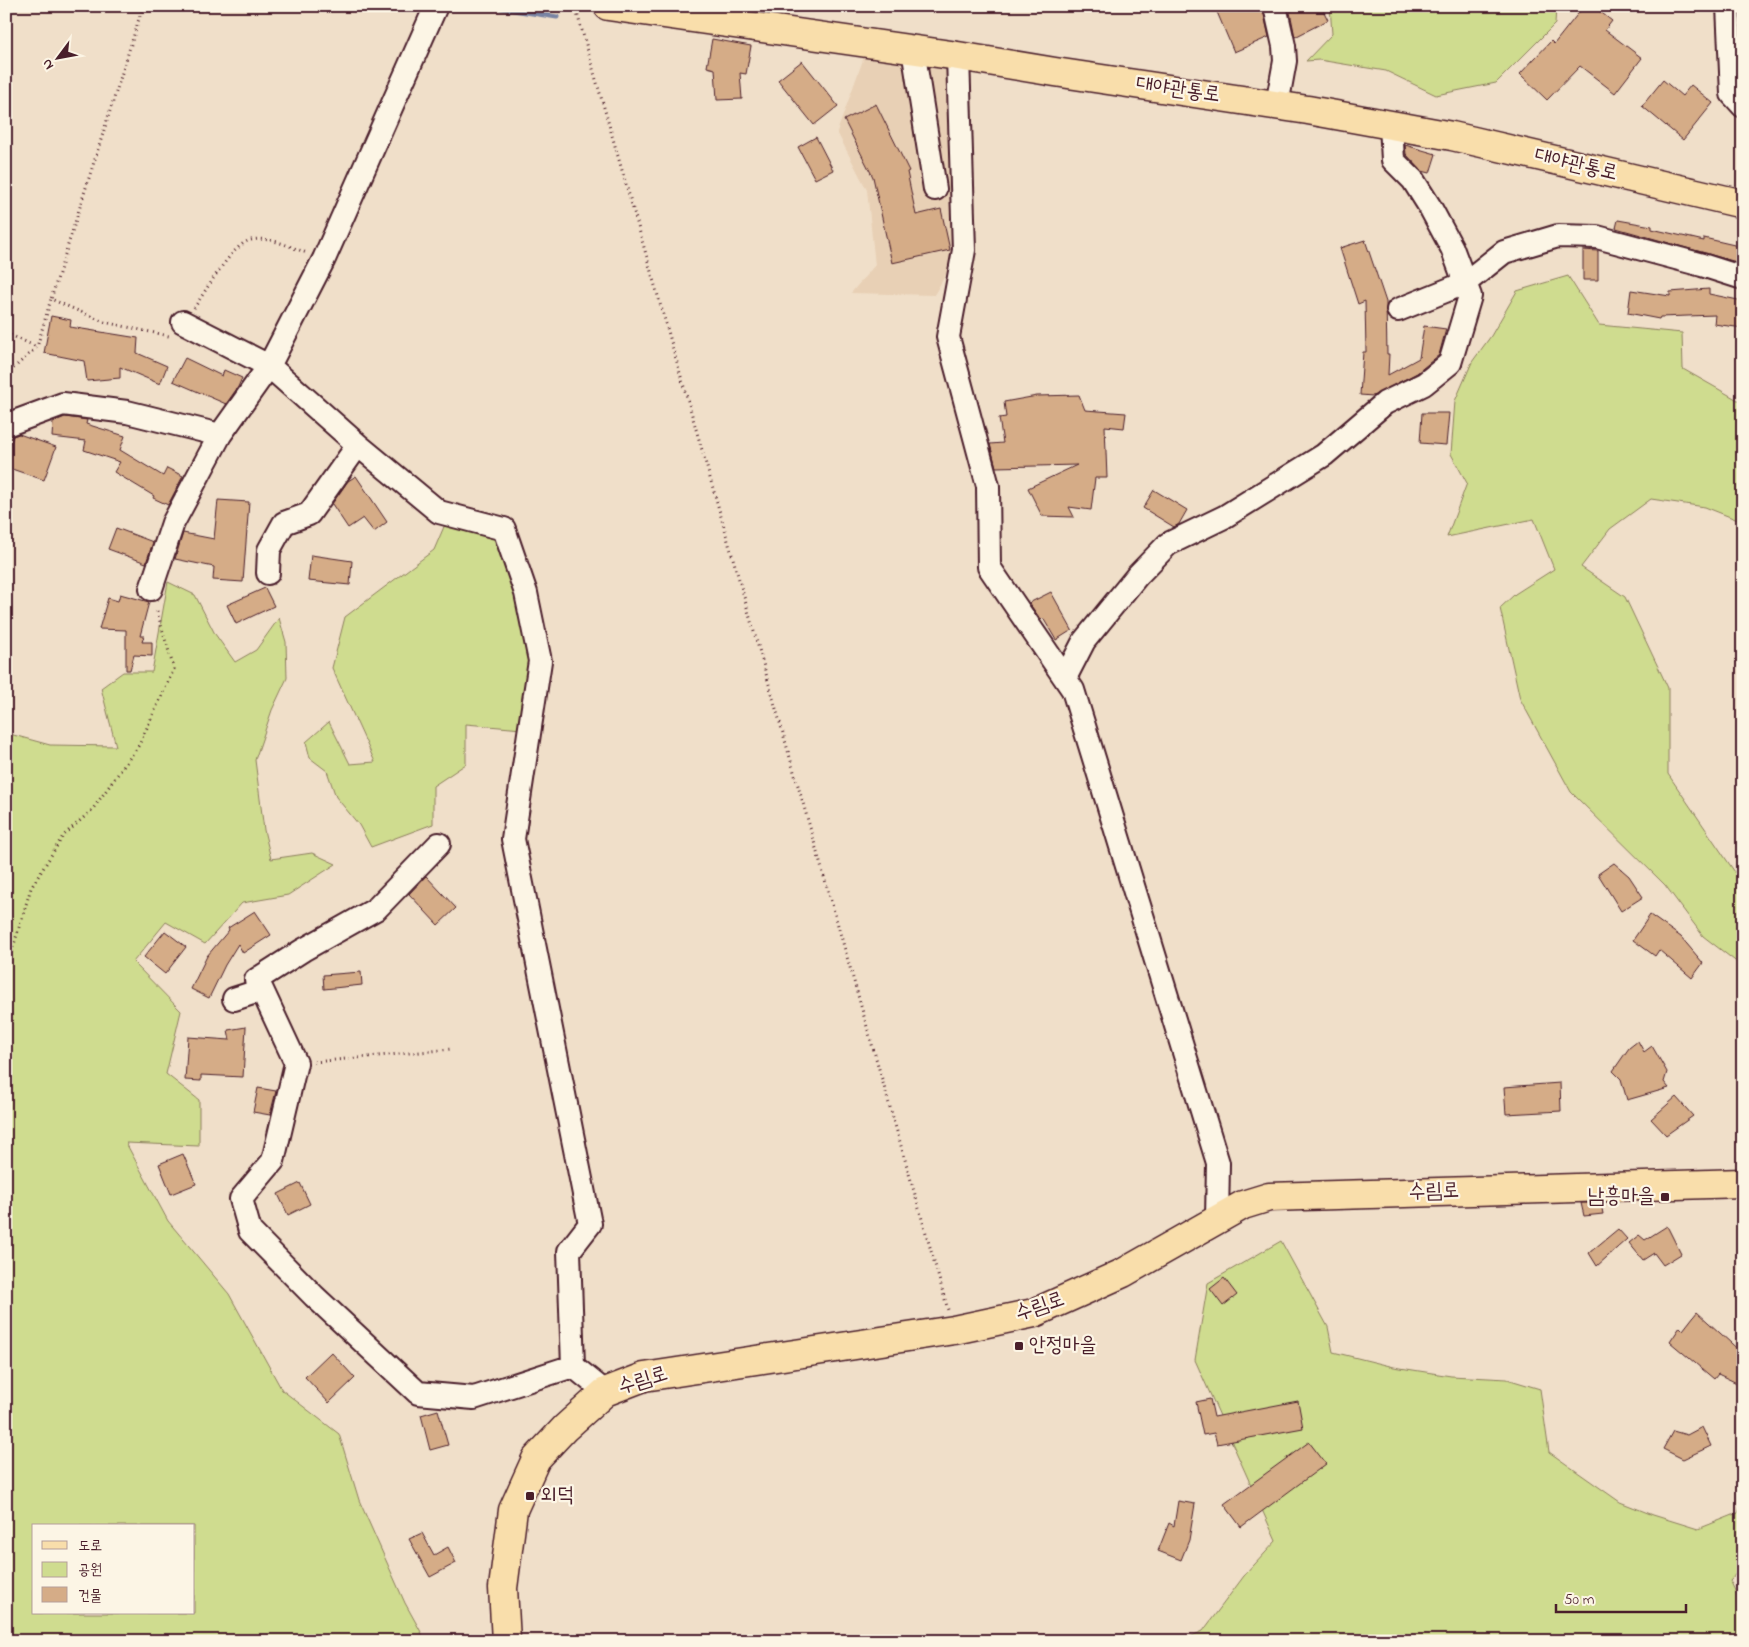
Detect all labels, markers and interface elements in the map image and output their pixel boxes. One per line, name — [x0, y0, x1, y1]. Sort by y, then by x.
north arrow — [32, 32, 82, 82]
text: N — [37, 55, 60, 74]
street label: 대야관통로 — [1134, 69, 1222, 111]
street label: 대야관통로 — [1531, 141, 1621, 189]
street label: 수림로 — [1408, 1176, 1460, 1208]
place label: 남흥마을 — [1587, 1182, 1655, 1212]
marker: 남흥마을 — [1659, 1191, 1671, 1203]
street label: 수림로 — [1011, 1285, 1069, 1329]
place label: 안정마을 — [1029, 1331, 1097, 1361]
marker: 안정마을 — [1013, 1340, 1025, 1352]
street label: 수림로 — [614, 1359, 672, 1403]
place label: 외덕 — [540, 1481, 574, 1511]
marker: 외덕 — [524, 1490, 536, 1502]
legend — [32, 1524, 195, 1614]
text: 도로 — [78, 1535, 102, 1557]
text: 공원 — [78, 1559, 102, 1581]
scale bar — [1556, 1582, 1686, 1614]
text: 건물 — [78, 1585, 102, 1607]
text: 50 m — [1564, 1589, 1595, 1611]

